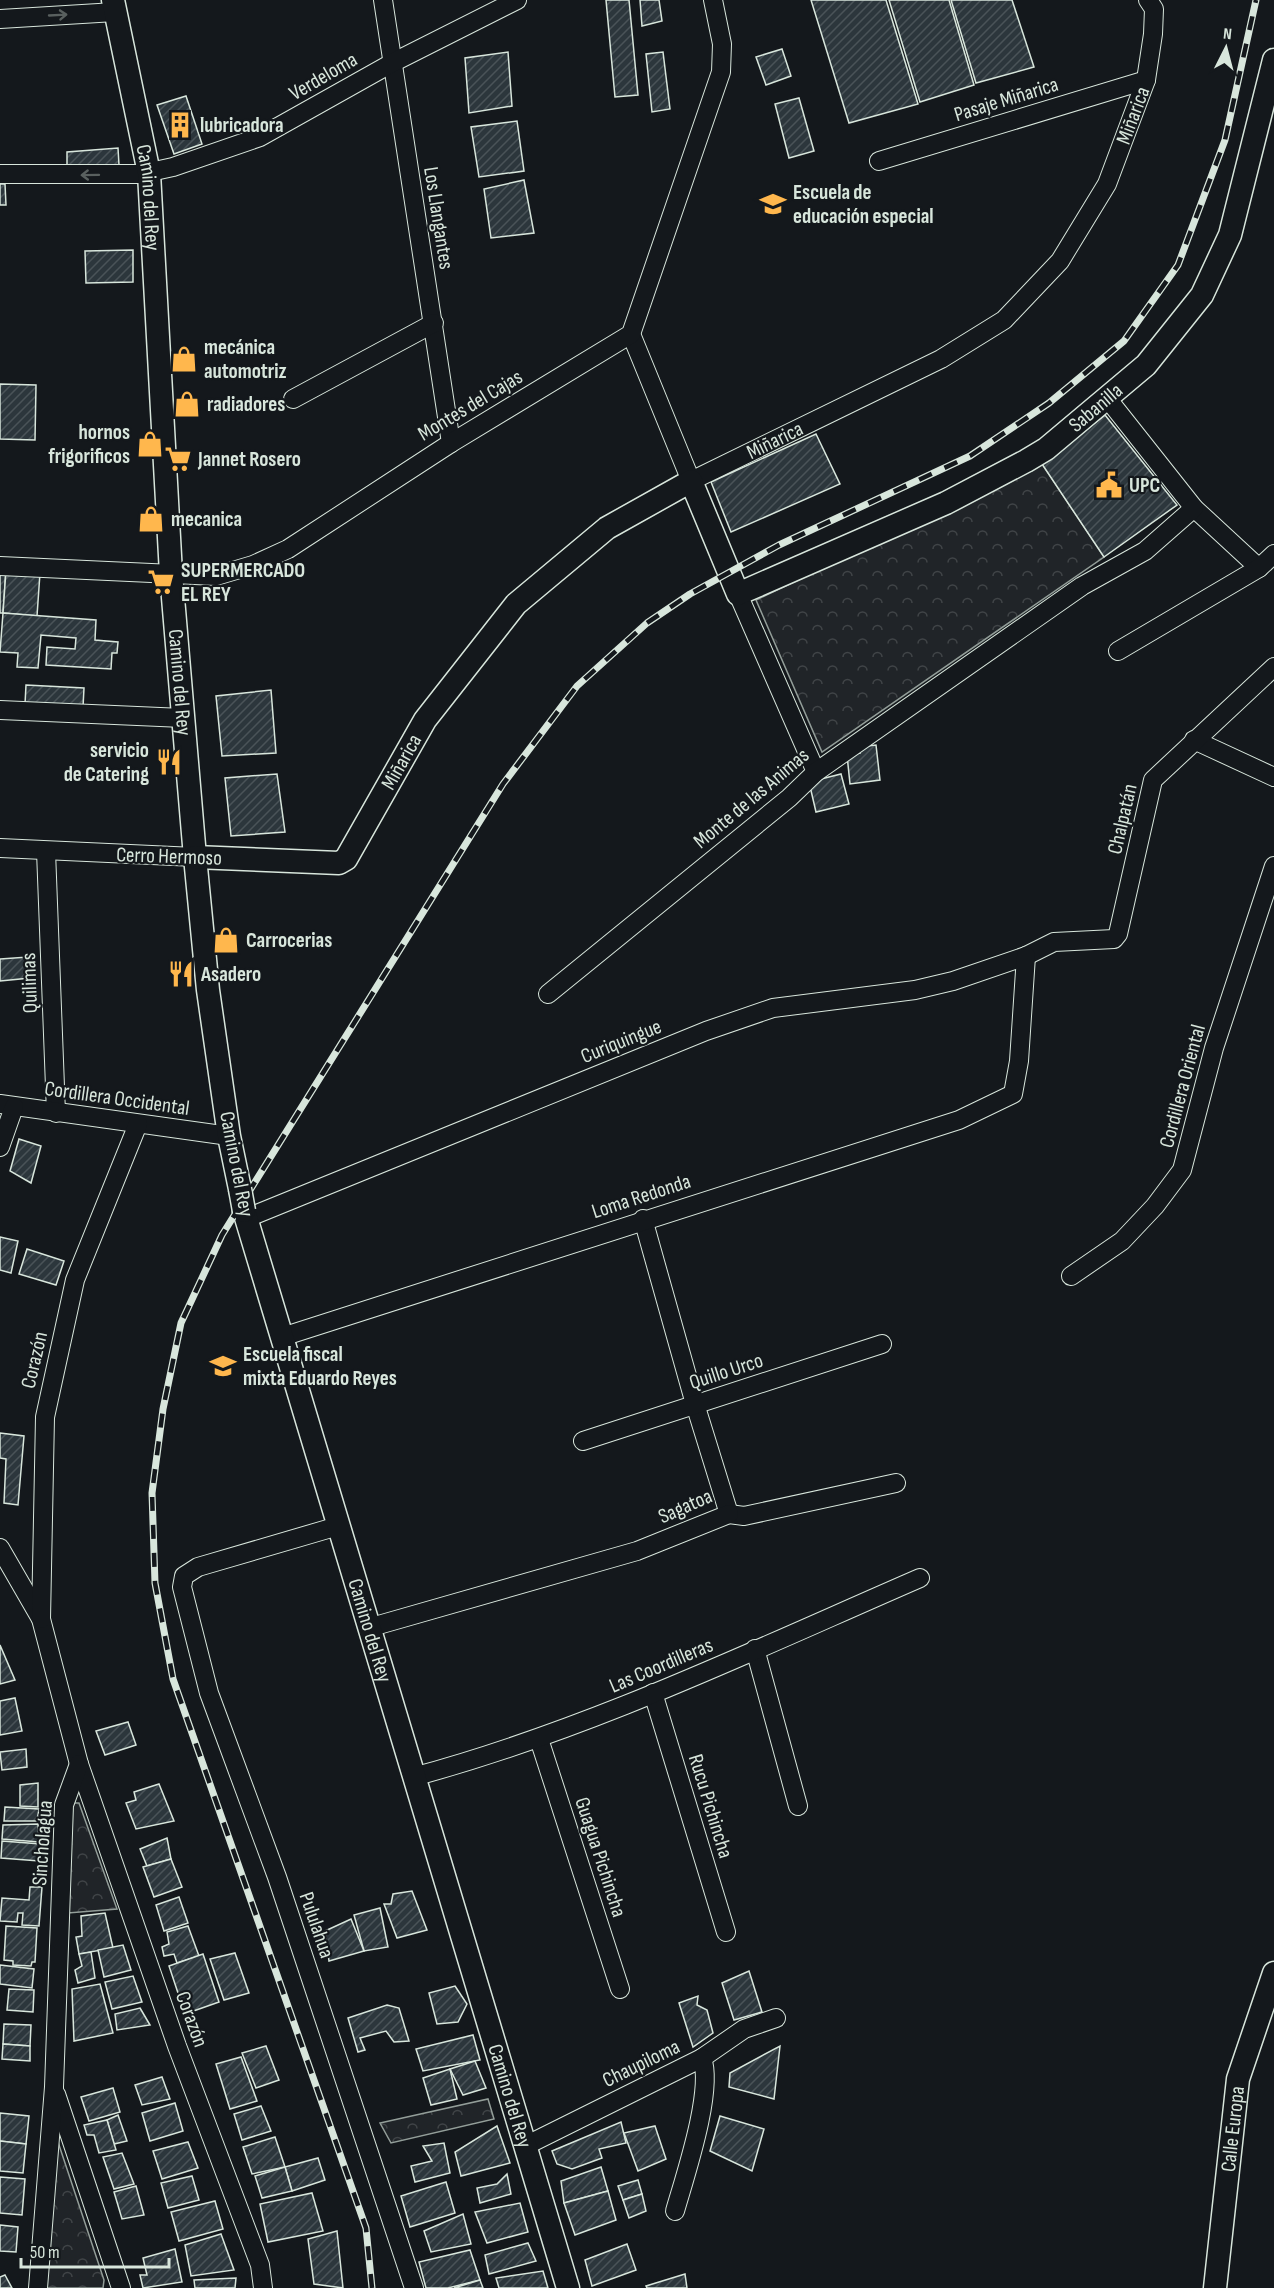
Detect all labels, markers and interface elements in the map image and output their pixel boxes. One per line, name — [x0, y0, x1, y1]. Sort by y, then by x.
one-way arrow — [47, 10, 67, 21]
north arrow — [1196, 18, 1256, 78]
text: N — [1222, 25, 1233, 44]
street label: Verdeloma — [285, 47, 362, 106]
street label: Pasaje Miñarica — [951, 72, 1061, 127]
street label: Miñarica — [1111, 83, 1155, 148]
building icon: lubricadora — [165, 110, 195, 140]
place label: lubricadora — [200, 113, 284, 138]
street label: Camino del Rey — [130, 142, 165, 251]
street label: Los Llangantes — [418, 165, 459, 271]
one-way arrow — [81, 169, 101, 181]
place label: Escuela de educación especial — [793, 180, 934, 229]
school or university icon: Escuela de educación especial — [758, 189, 788, 219]
place label: mecánica automotriz — [204, 335, 287, 384]
shop icon: mecánica automotriz — [169, 344, 199, 374]
street label: Montes del Cajas — [413, 364, 527, 446]
street label: Sabanilla — [1064, 378, 1128, 438]
shop icon: radiadores — [172, 389, 202, 419]
place label: radiadores — [207, 392, 285, 417]
street label: Miñarica — [743, 416, 807, 465]
place label: hornos frigorificos — [48, 420, 130, 469]
shop icon: hornos frigorificos — [135, 429, 165, 459]
supermarket icon: Jannet Rosero — [163, 444, 193, 474]
place label: Jannet Rosero — [197, 447, 301, 472]
public building icon: UPC — [1094, 470, 1124, 500]
place label: UPC — [1129, 473, 1160, 498]
shop icon: mecanica — [136, 504, 166, 534]
place label: mecanica — [171, 507, 242, 532]
place label: SUPERMERCADO EL REY — [181, 558, 305, 607]
supermarket icon: SUPERMERCADO EL REY — [146, 567, 176, 597]
street label: Camino del Rey — [163, 628, 197, 737]
street label: Miñarica — [376, 730, 427, 794]
place label: servicio de Catering — [64, 738, 149, 787]
street label: Monte de las Animas — [688, 743, 814, 854]
restaurant icon: servicio de Catering — [154, 747, 184, 777]
street label: Chalpatán — [1102, 782, 1143, 857]
street label: Cerro Hermoso — [116, 842, 222, 871]
shop icon: Carrocerias — [211, 925, 241, 955]
place label: Carrocerias — [246, 928, 332, 953]
street label: Quilimas — [16, 952, 43, 1014]
restaurant icon: Asadero — [166, 959, 196, 989]
place label: Asadero — [200, 962, 261, 987]
street label: Curiquingue — [577, 1014, 665, 1069]
street label: Cordillera Oriental — [1154, 1022, 1211, 1151]
street label: Cordillera Occidental — [43, 1076, 191, 1121]
street label: Camino del Rey — [214, 1109, 259, 1219]
street label: Loma Redonda — [589, 1169, 694, 1224]
street label: Corazón — [16, 1329, 53, 1391]
place label: Escuela fiscal mixta Eduardo Reyes — [243, 1342, 397, 1391]
street label: Quillo Urco — [686, 1348, 766, 1395]
school or university icon: Escuela fiscal mixta Eduardo Reyes — [208, 1351, 238, 1381]
street label: Sagatoa — [654, 1484, 716, 1529]
street label: Camino del Rey — [342, 1576, 397, 1685]
street label: Las Coordilleras — [606, 1632, 717, 1698]
street label: Rucu Pichincha — [683, 1751, 738, 1861]
street label: Guagua Pichincha — [569, 1794, 632, 1920]
street label: Sincholagua — [27, 1800, 58, 1886]
street label: Pululahua — [294, 1889, 339, 1961]
street label: Corazón — [170, 1988, 213, 2050]
street label: Chaupiloma — [599, 2034, 684, 2093]
street label: Camino del Rey — [482, 2041, 537, 2151]
street label: Calle Europa — [1216, 2085, 1250, 2173]
scale bar — [21, 2231, 170, 2269]
text: 50 m — [30, 2242, 60, 2263]

